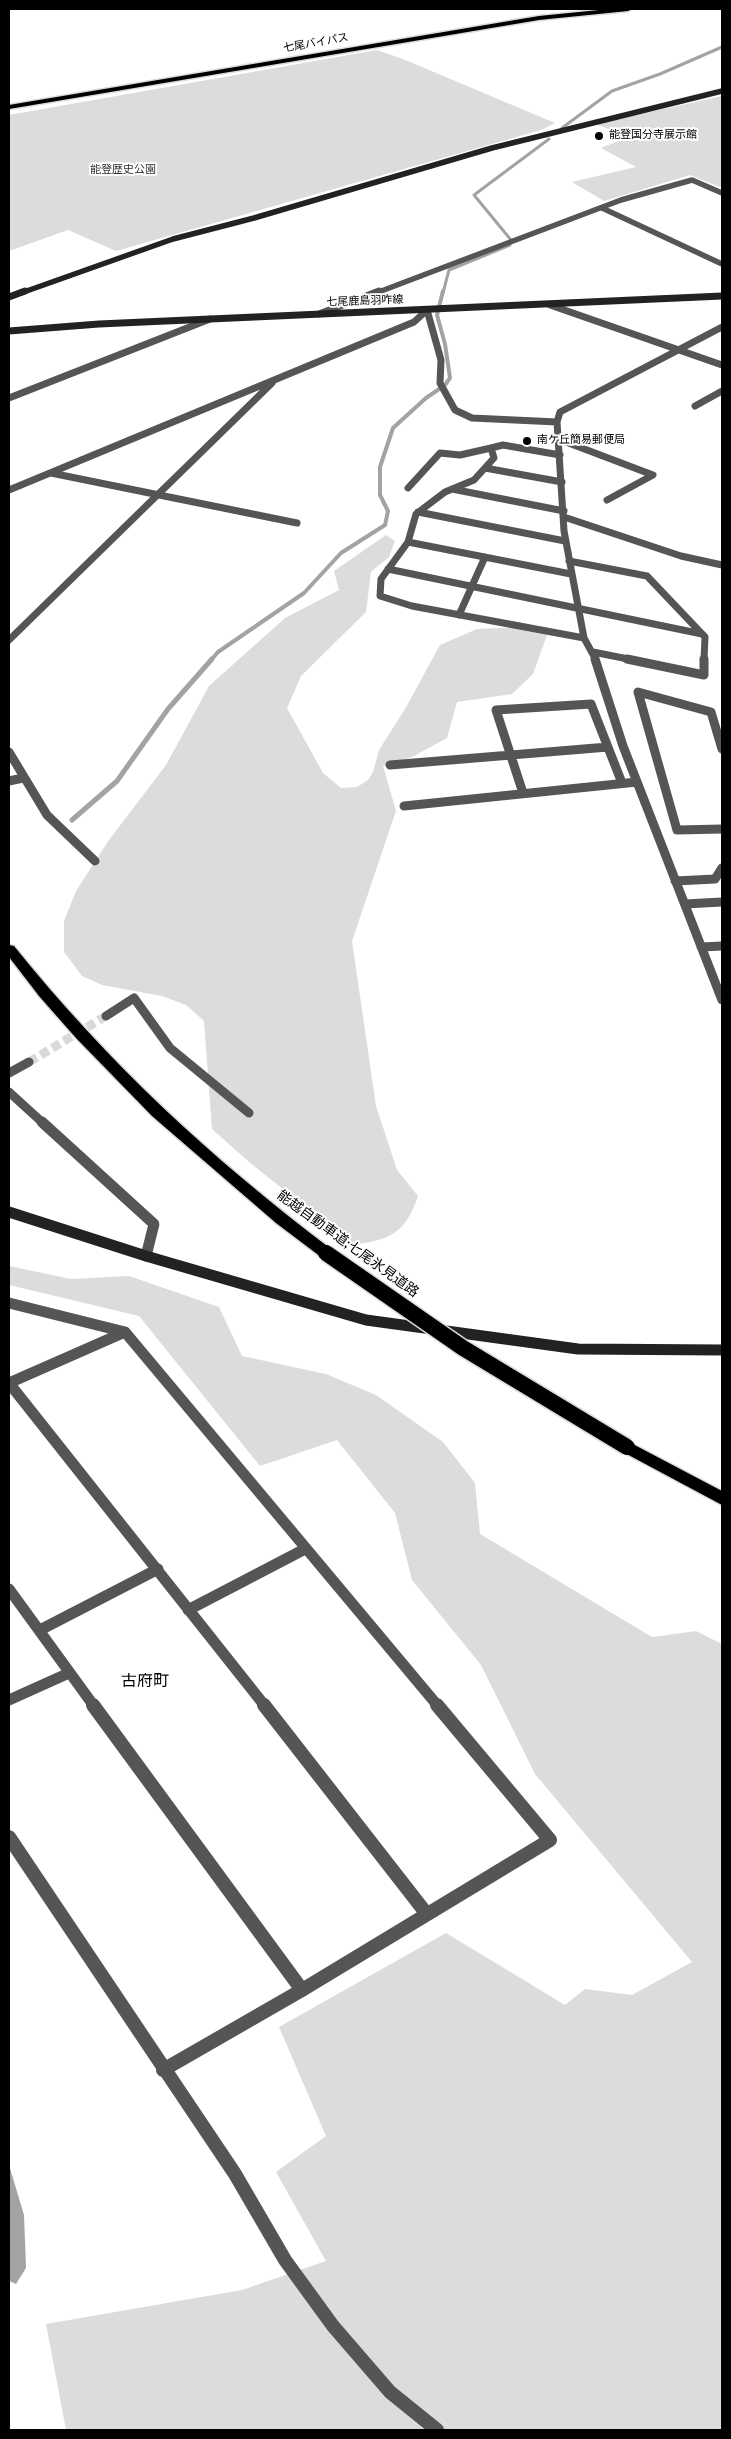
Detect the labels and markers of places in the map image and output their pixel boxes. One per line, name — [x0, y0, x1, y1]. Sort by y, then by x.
place label: 能登国分寺展示館 — [609, 129, 697, 143]
marker: 能登国分寺展示館 — [593, 130, 605, 142]
place label: 南ケ丘簡易郵便局 — [537, 434, 625, 448]
marker: 南ケ丘簡易郵便局 — [521, 435, 533, 447]

